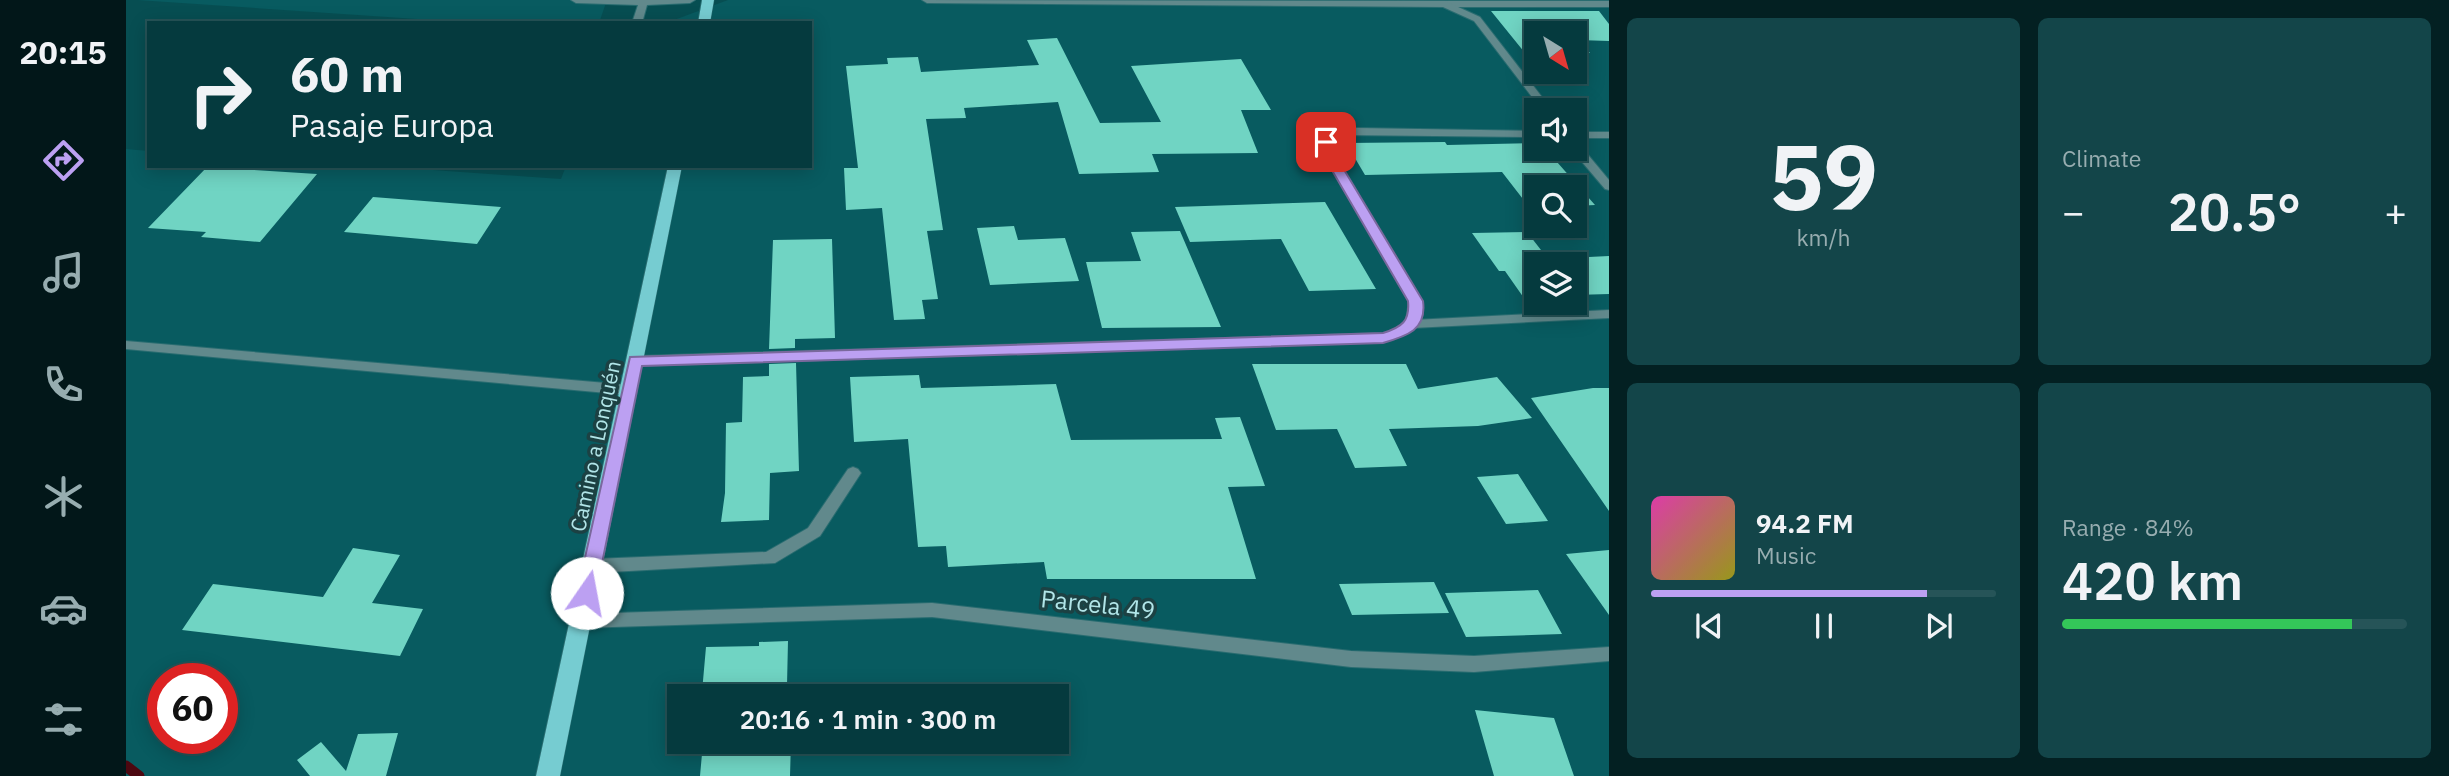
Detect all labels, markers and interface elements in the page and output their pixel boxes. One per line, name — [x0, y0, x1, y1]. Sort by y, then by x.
north arrow — [1524, 21, 1587, 84]
map controls — [1524, 21, 1587, 315]
text: 20:15 — [19, 31, 107, 73]
text: 60 m — [290, 42, 404, 105]
icon: right — [175, 49, 266, 140]
button: sound — [1524, 98, 1587, 161]
text: Pasaje Europa — [290, 104, 494, 146]
pin — [1296, 112, 1356, 172]
text: 59 — [1769, 117, 1878, 235]
icon: arrive — [1307, 123, 1345, 161]
icon: directions — [39, 136, 88, 185]
text: Climate — [2062, 143, 2141, 173]
button: search — [1524, 175, 1587, 238]
text: 20.5° — [2168, 178, 2301, 245]
text: − — [2062, 187, 2085, 236]
text: + — [2384, 187, 2407, 236]
text: km/h — [1796, 222, 1851, 252]
icon: music — [39, 248, 88, 297]
button: layers — [1524, 252, 1587, 315]
street label: Camino a Lonquén — [563, 358, 627, 534]
icon: phone — [39, 360, 88, 409]
icon: climate — [39, 472, 88, 521]
text: 94.2 FM — [1756, 506, 1854, 540]
text: Range · 84% — [2062, 512, 2194, 542]
text: Music — [1756, 540, 1816, 570]
text: 420 km — [2062, 547, 2243, 614]
position arrow — [550, 556, 624, 630]
street label: Parcela 49 — [1039, 582, 1157, 626]
icon: car — [39, 584, 88, 633]
icon: previous — [1690, 607, 1728, 645]
icon: pause — [1805, 607, 1843, 645]
icon: next — [1920, 607, 1958, 645]
speed limit sign: 60 — [147, 663, 238, 754]
icon: filters — [39, 695, 88, 744]
text: 20:16 · 1 min · 300 m — [740, 702, 996, 736]

